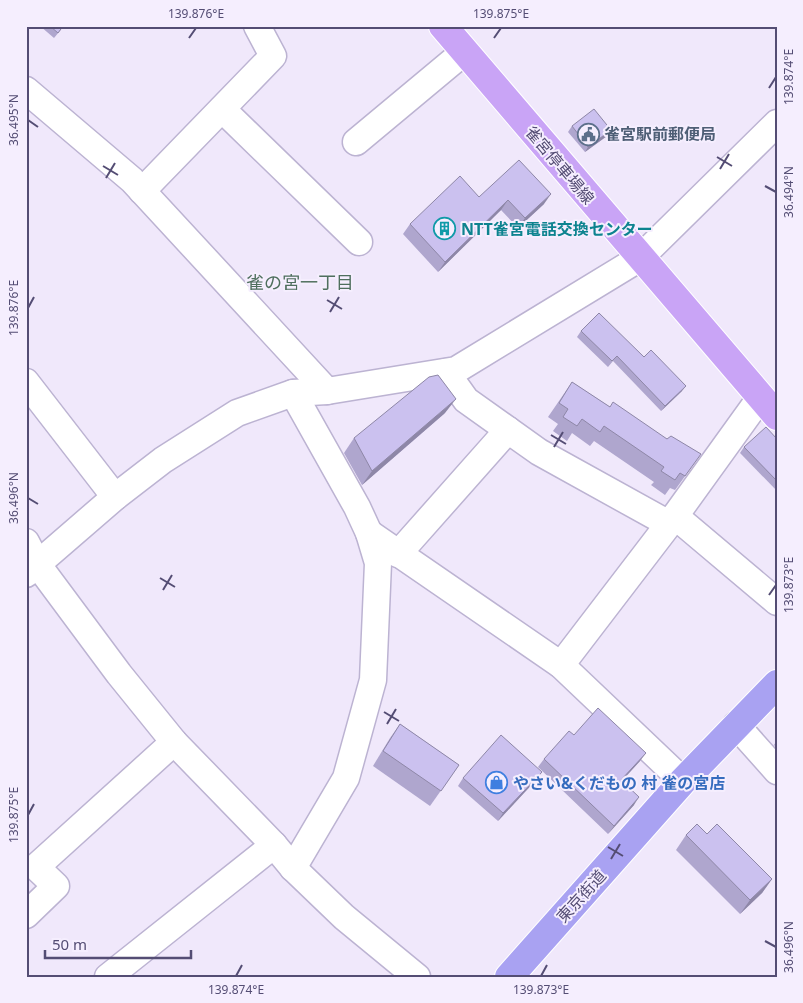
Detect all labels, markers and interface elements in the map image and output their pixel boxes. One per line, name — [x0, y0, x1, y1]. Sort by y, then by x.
text: 139.876°E — [168, 5, 224, 22]
text: 139.875°E — [473, 5, 529, 22]
text: 139.874°E — [780, 49, 797, 105]
text: 36.495°N — [5, 94, 22, 146]
street label: 雀宮停車場線 — [521, 121, 599, 209]
public building icon: 雀宮駅前郵便局 — [576, 122, 600, 146]
place label: 雀宮駅前郵便局 — [604, 123, 716, 145]
text: 36.494°N — [780, 166, 797, 218]
building icon: NTT雀宮電話交換センター — [433, 217, 457, 241]
place label: NTT雀宮電話交換センター — [461, 218, 653, 240]
district label: 雀の宮一丁目 — [246, 270, 354, 294]
text: 139.876°E — [5, 280, 22, 336]
text: 36.496°N — [5, 472, 22, 524]
text: 139.873°E — [780, 557, 797, 613]
shop icon: やさい&くだもの 村 雀の宮店 — [485, 771, 509, 795]
place label: やさい&くだもの 村 雀の宮店 — [513, 772, 725, 794]
text: 139.875°E — [5, 787, 22, 843]
street label: 東京街道 — [551, 865, 611, 927]
text: 36.496°N — [780, 921, 797, 973]
scale bar — [45, 928, 191, 960]
text: 50 m — [52, 934, 87, 954]
text: 139.874°E — [208, 981, 264, 998]
text: 139.873°E — [513, 981, 569, 998]

